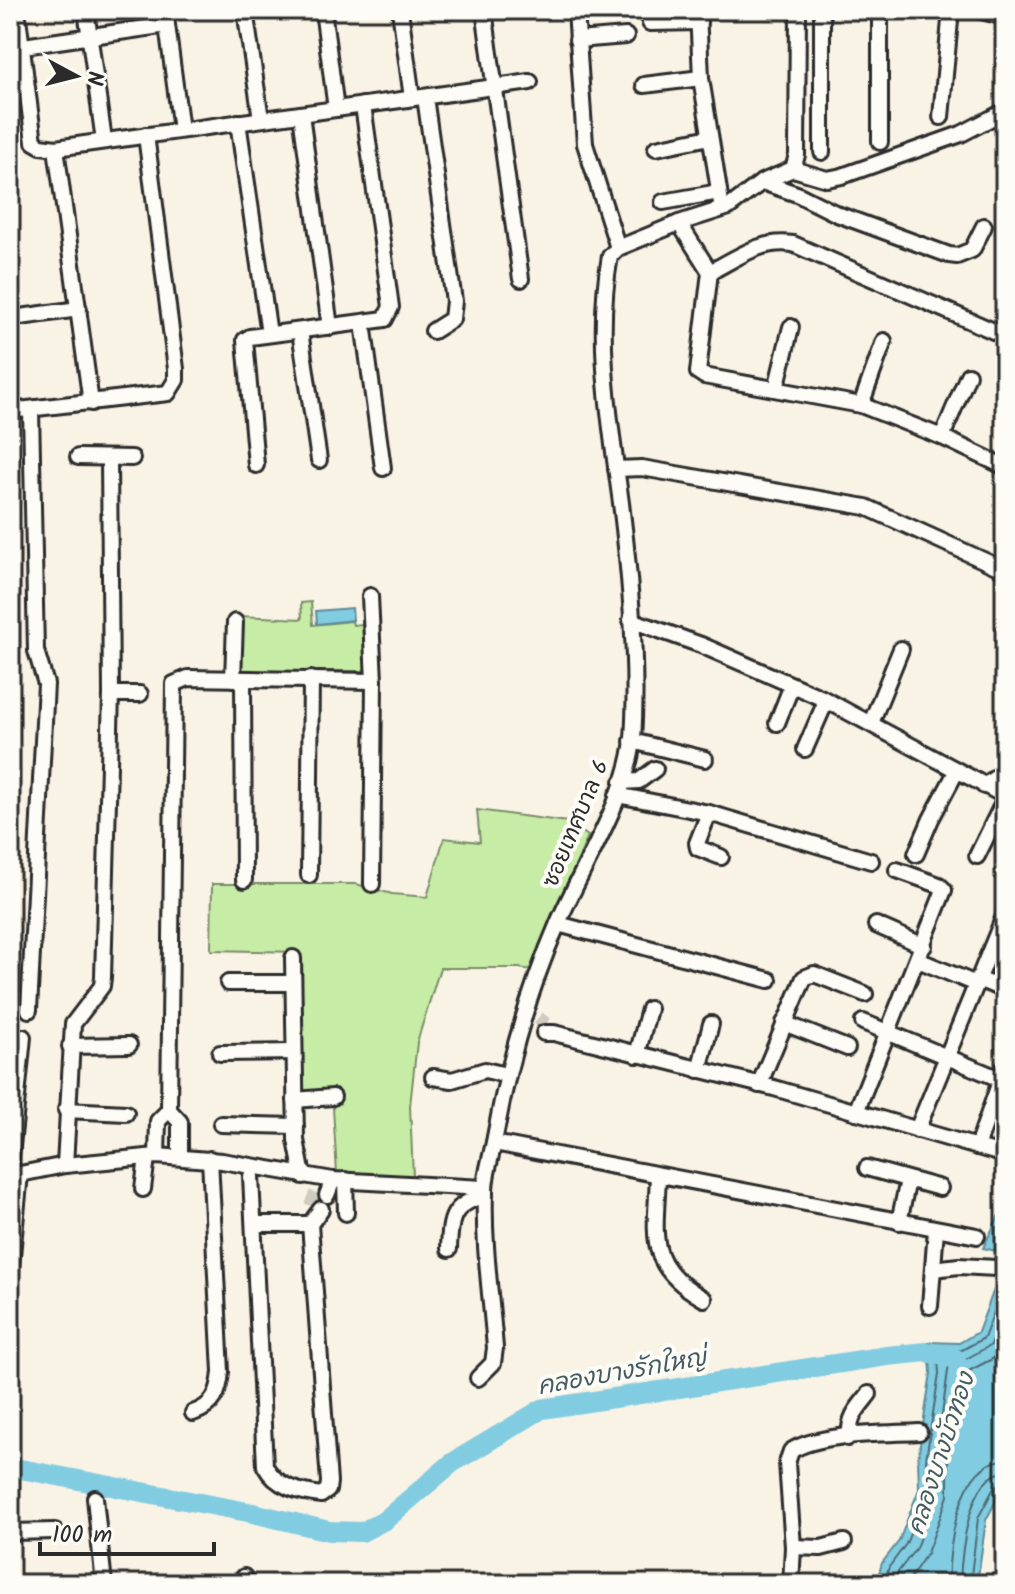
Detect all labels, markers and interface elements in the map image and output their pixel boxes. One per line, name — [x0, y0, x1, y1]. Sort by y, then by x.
north arrow — [36, 36, 116, 116]
text: N — [75, 69, 112, 87]
street label: ซอยเทศบาล 6 — [534, 755, 620, 893]
water label: คลองบางรักใหญ่ — [535, 1338, 713, 1407]
water label: คลองบางบัวทอง — [897, 1366, 987, 1540]
scale bar — [40, 1506, 214, 1556]
text: 100 m — [52, 1516, 112, 1555]

